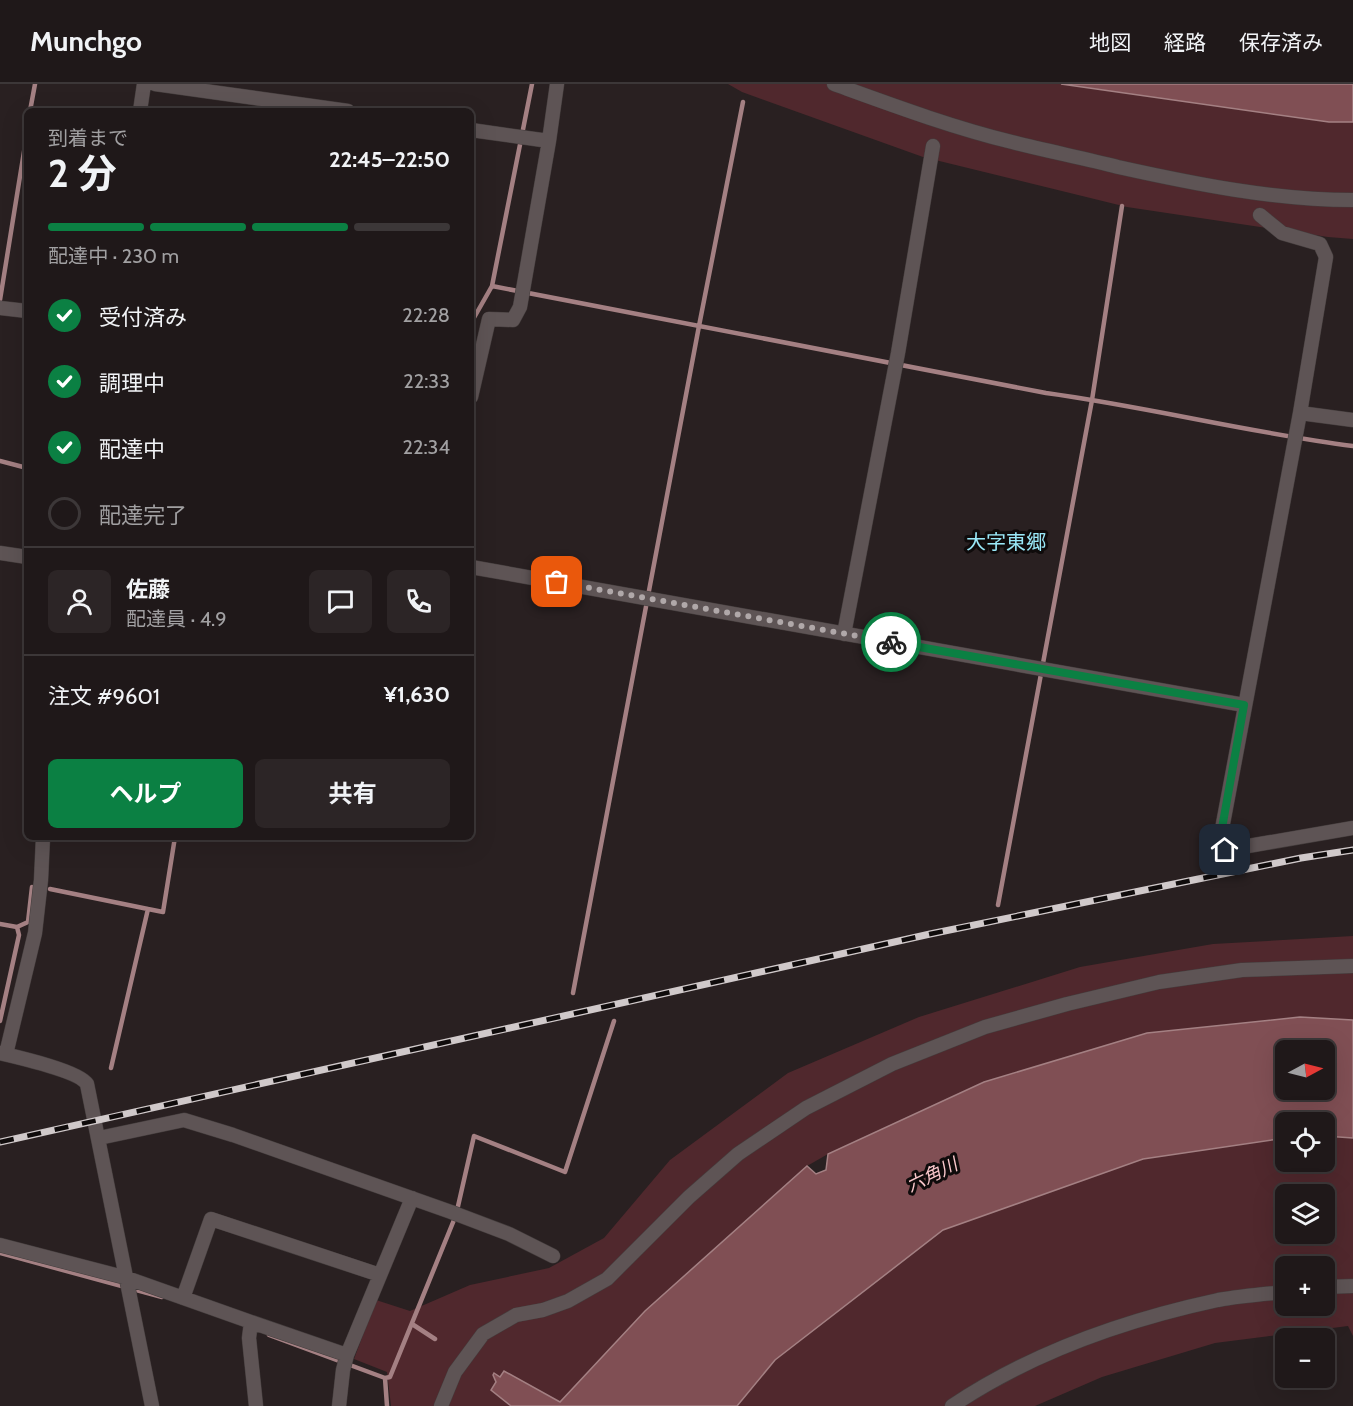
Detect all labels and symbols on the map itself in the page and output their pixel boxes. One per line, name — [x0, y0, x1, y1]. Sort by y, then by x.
district label: 大字東郷 — [966, 530, 1046, 554]
pin — [531, 556, 582, 607]
courier — [861, 612, 921, 672]
pin — [1199, 824, 1250, 875]
north arrow — [1275, 1040, 1335, 1100]
water label: 六角川 — [903, 1152, 963, 1197]

